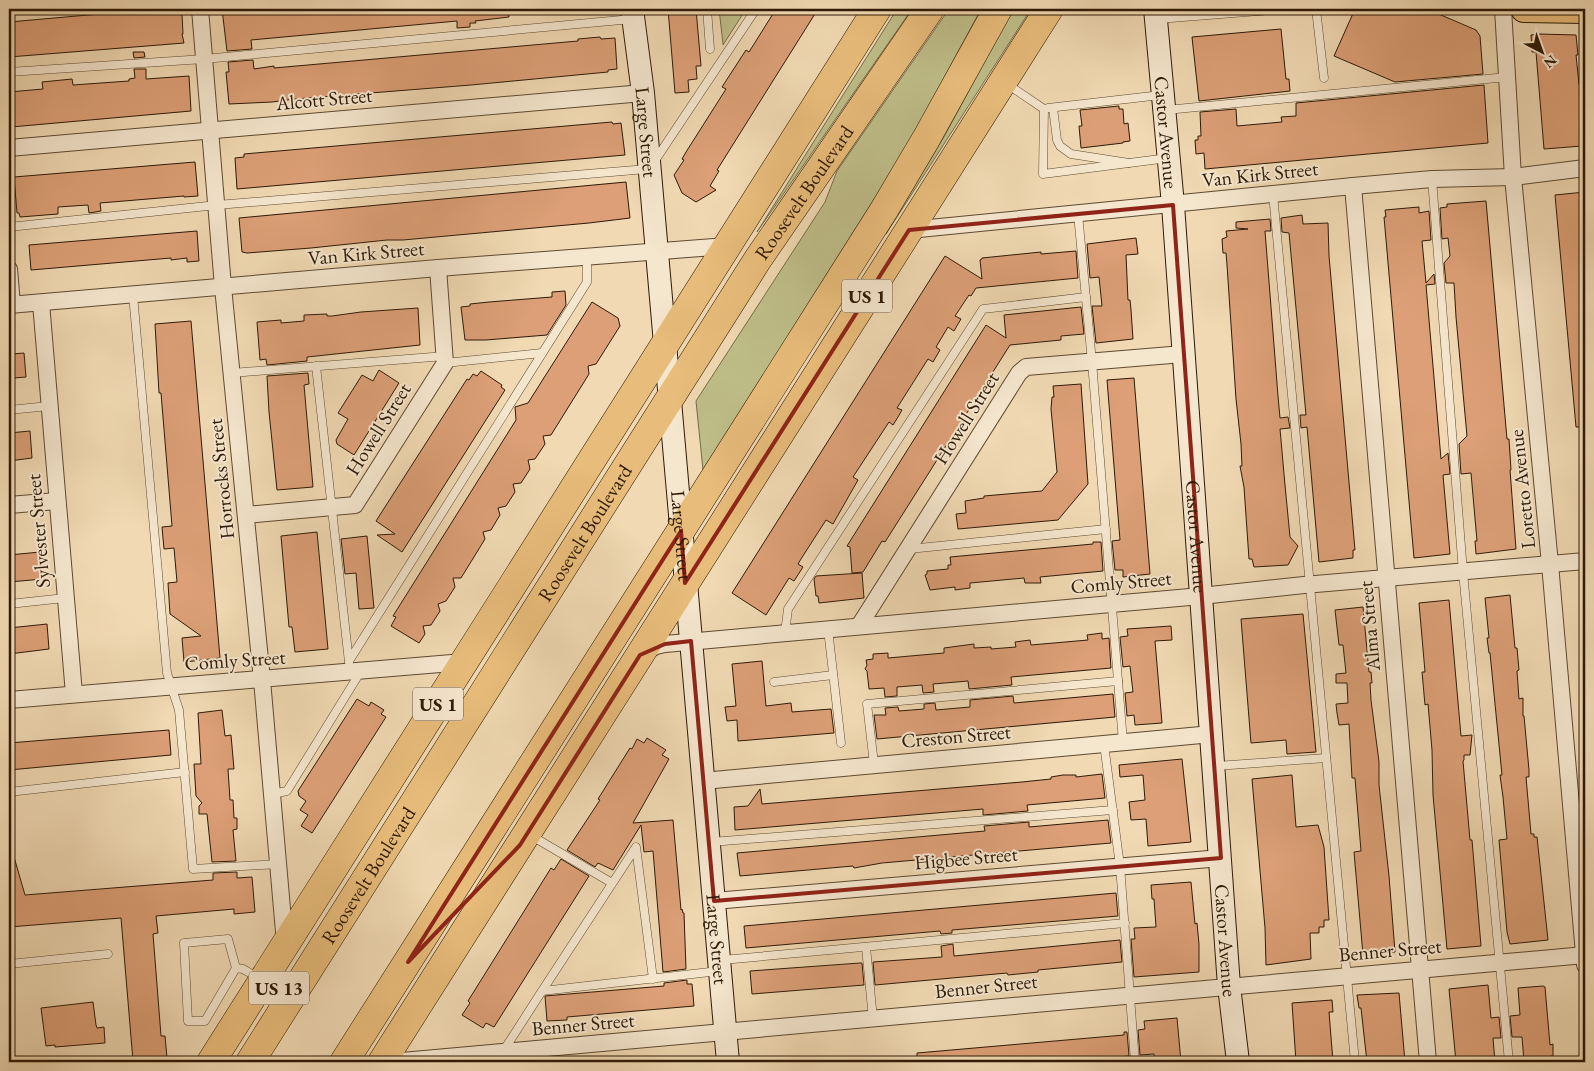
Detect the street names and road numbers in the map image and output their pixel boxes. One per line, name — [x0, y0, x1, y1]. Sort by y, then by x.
street label: Castor Avenue — [1148, 75, 1184, 190]
street label: Alcott Street — [274, 82, 374, 116]
street label: Large Street — [629, 85, 663, 179]
street label: Roosevelt Boulevard — [748, 119, 860, 265]
street label: Van Kirk Street — [1201, 155, 1320, 193]
street label: Van Kirk Street — [307, 235, 426, 271]
road number: US 1 — [842, 280, 892, 312]
street label: Howell Street — [927, 366, 1005, 469]
street label: Howell Street — [339, 377, 417, 480]
street label: Horrocks Street — [202, 417, 240, 541]
street label: Loretto Avenue — [1503, 428, 1541, 550]
street label: Roosevelt Boulevard — [532, 459, 638, 607]
street label: Sylvester Street — [20, 472, 56, 589]
street label: Castor Avenue — [1180, 479, 1214, 594]
street label: Large Street — [665, 489, 699, 583]
street label: Comly Street — [1069, 565, 1173, 599]
street label: Alma Street — [1352, 579, 1386, 673]
street label: Comly Street — [184, 643, 287, 676]
road number: US 1 — [413, 688, 463, 721]
street label: Creston Street — [900, 718, 1013, 754]
street label: Roosevelt Boulevard — [315, 801, 422, 949]
street label: Higbee Street — [913, 840, 1019, 875]
street label: Castor Avenue — [1209, 883, 1243, 998]
street label: Large Street — [700, 893, 734, 986]
street label: Benner Street — [1338, 932, 1443, 967]
street label: Benner Street — [933, 968, 1039, 1004]
road number: US 13 — [249, 971, 309, 1004]
street label: Benner Street — [531, 1006, 636, 1041]

